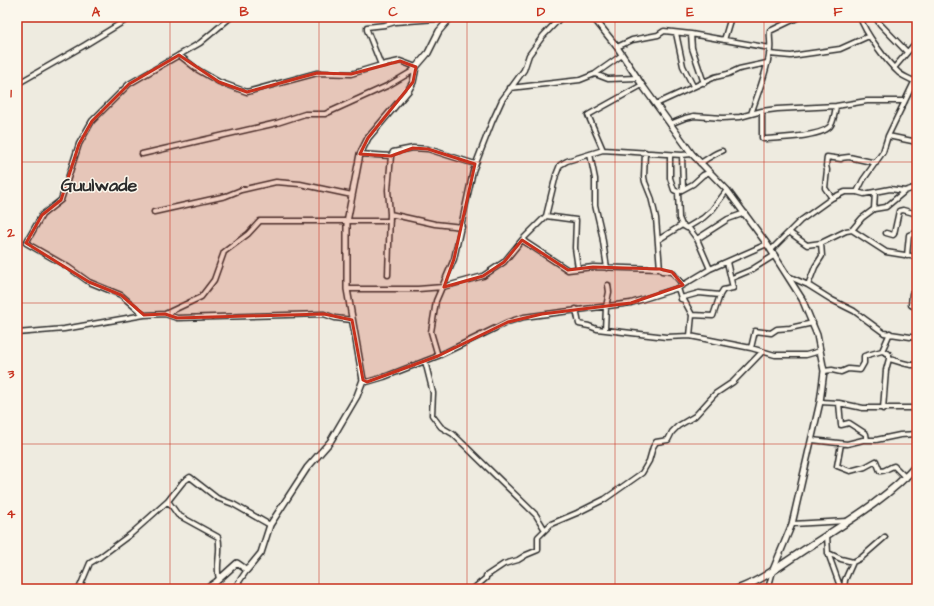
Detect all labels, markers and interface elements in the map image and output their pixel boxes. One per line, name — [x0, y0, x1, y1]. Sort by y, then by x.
text: A — [92, 3, 101, 21]
text: B — [239, 3, 249, 21]
text: C — [388, 3, 398, 21]
text: D — [537, 3, 546, 21]
text: E — [686, 3, 694, 21]
text: F — [833, 3, 843, 21]
text: 1 — [10, 84, 12, 102]
district label: Guulwade — [61, 173, 137, 198]
text: 2 — [6, 224, 15, 242]
text: 3 — [7, 365, 15, 383]
text: 4 — [7, 505, 16, 523]

